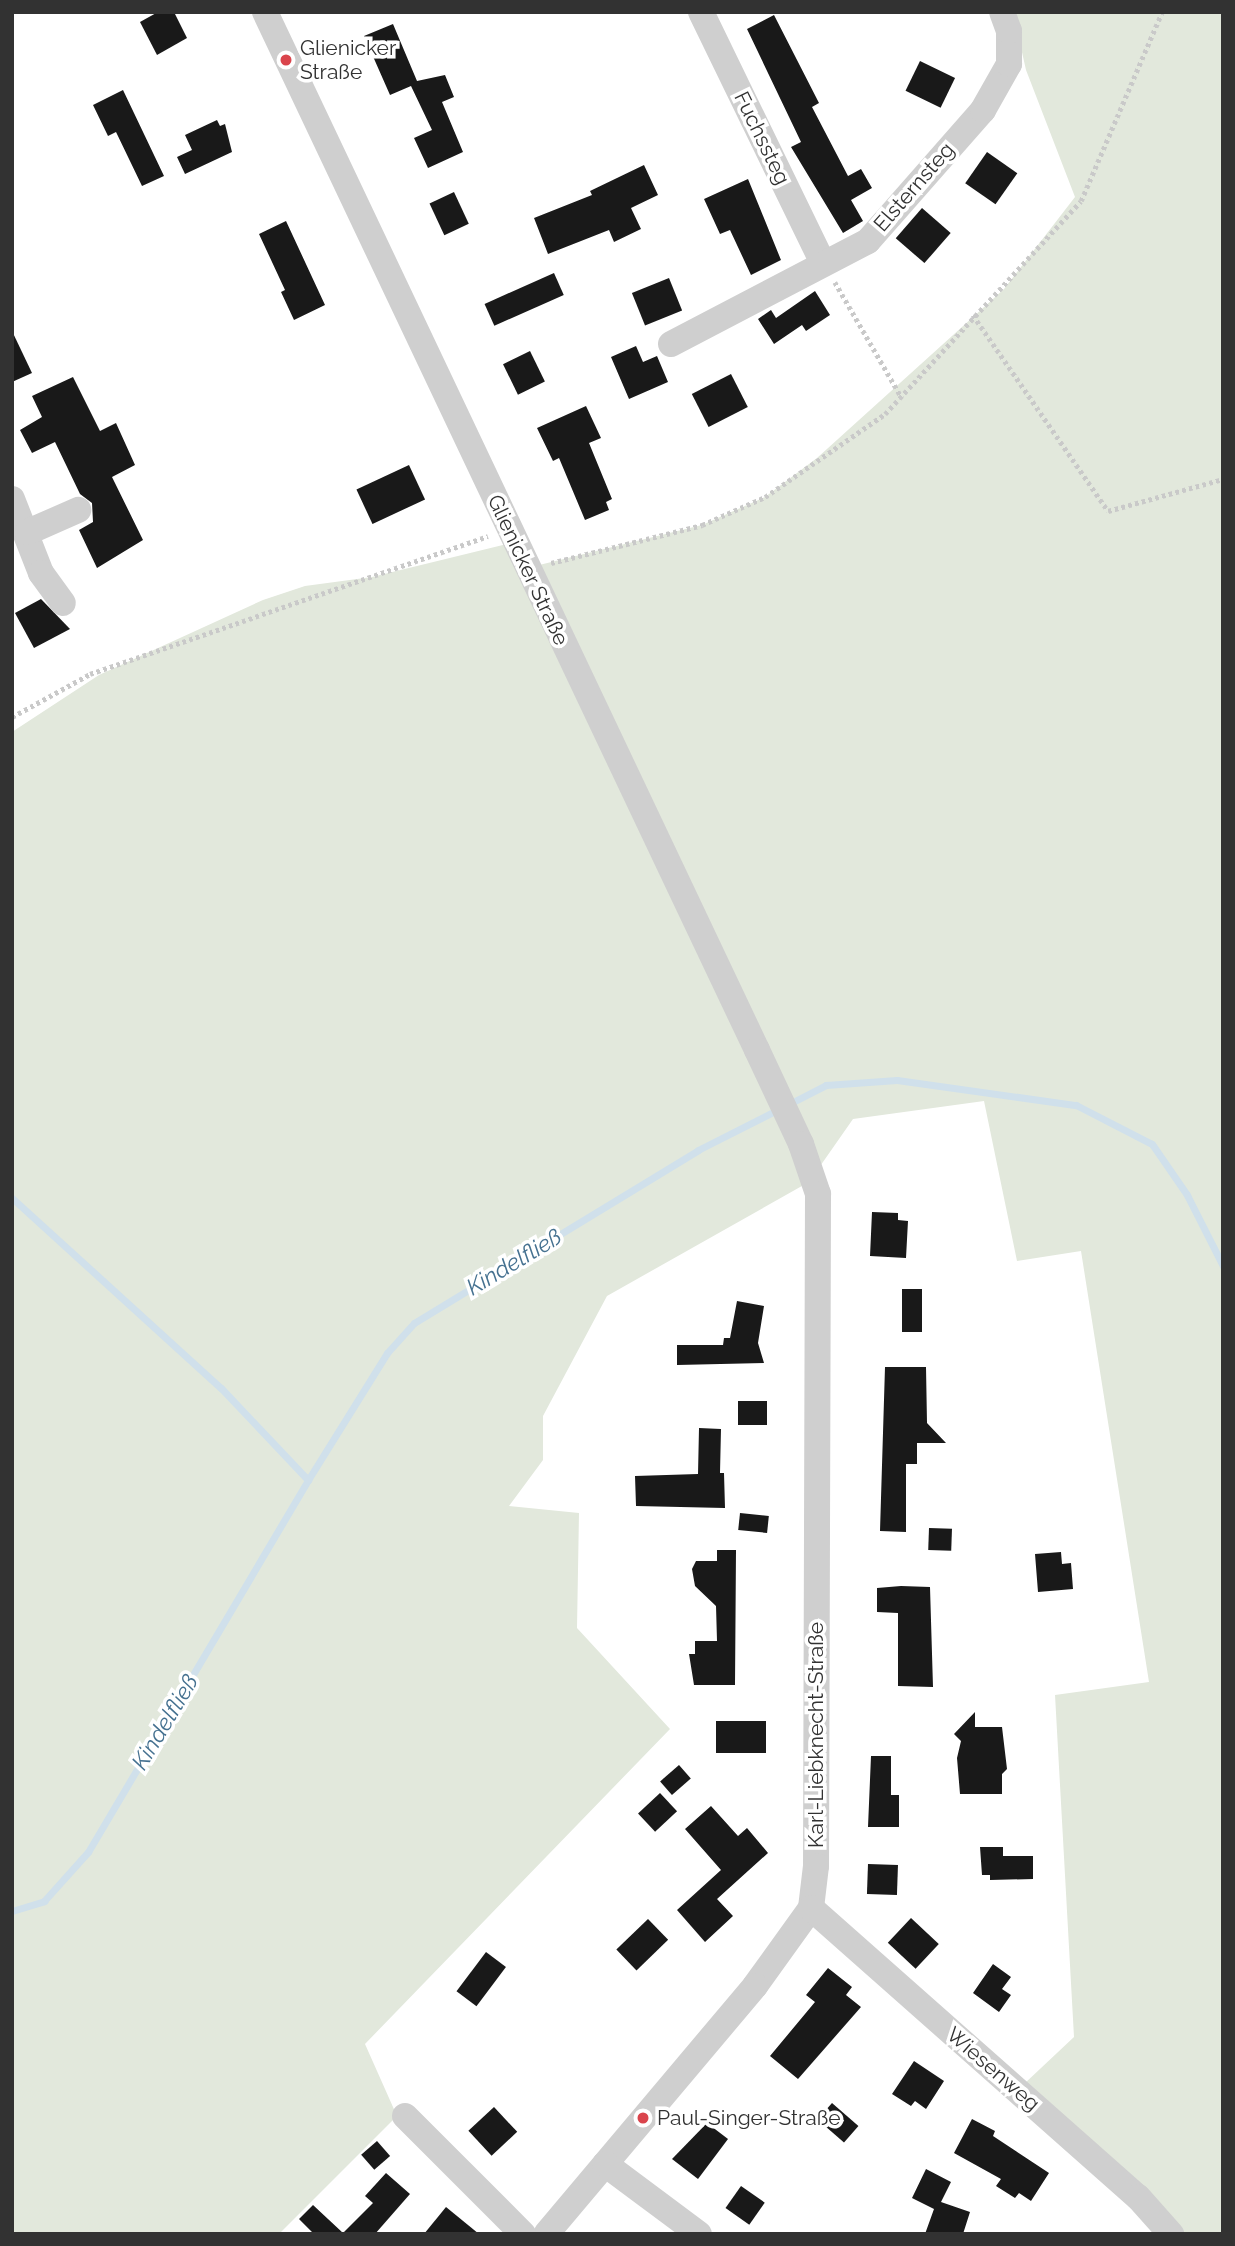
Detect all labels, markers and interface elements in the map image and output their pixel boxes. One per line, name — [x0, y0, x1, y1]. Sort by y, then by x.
place label: Glienicker Straße — [300, 35, 396, 85]
marker: Glienicker Straße — [278, 52, 294, 68]
street label: Fuchssteg — [729, 87, 795, 189]
street label: Elsternsteg — [868, 137, 960, 237]
street label: Glienicker Straße — [482, 490, 574, 650]
water label: Kindelfließ — [461, 1223, 567, 1301]
street label: Karl-Liebknecht-Straße — [803, 1622, 829, 1848]
water label: Kindelfließ — [126, 1669, 204, 1775]
street label: Wiesenweg — [941, 2022, 1045, 2116]
place label: Paul-Singer-Straße — [657, 2105, 841, 2131]
marker: Paul-Singer-Straße — [635, 2110, 651, 2126]

